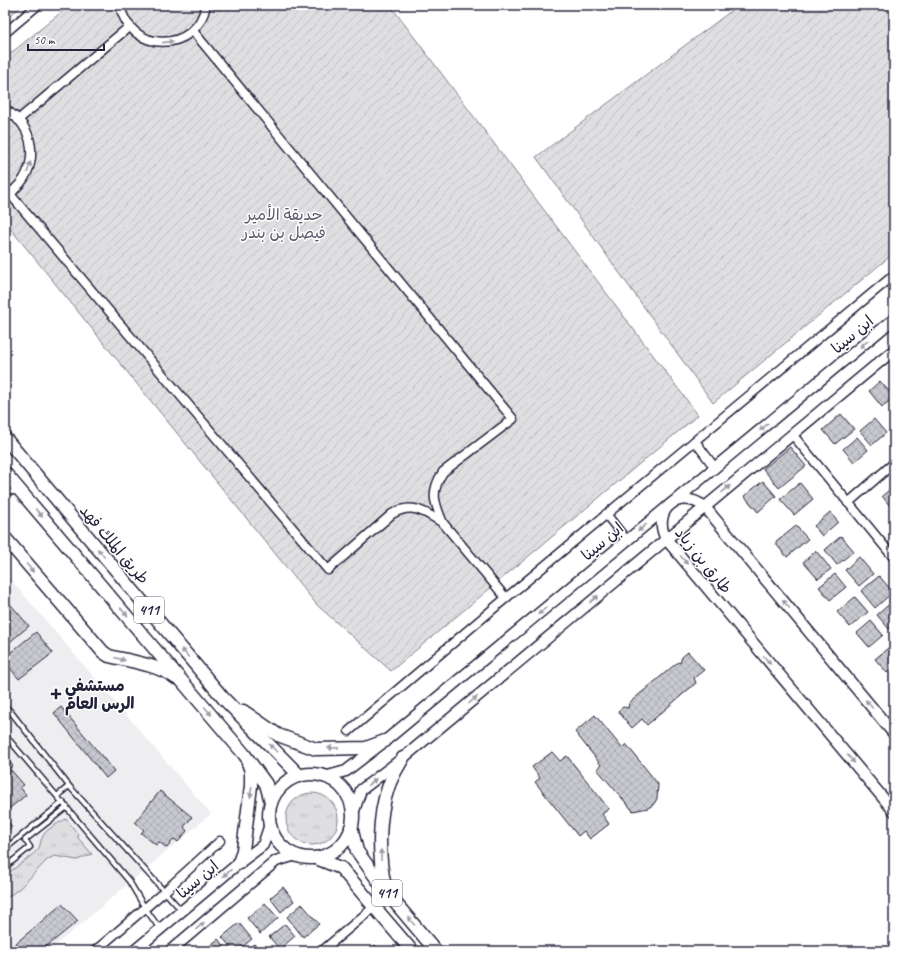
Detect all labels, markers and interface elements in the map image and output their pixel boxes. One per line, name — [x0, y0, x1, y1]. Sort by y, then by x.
scale bar — [28, 26, 104, 52]
text: 50 m — [34, 32, 56, 48]
one-way arrow — [162, 38, 174, 45]
one-way arrow — [26, 161, 32, 173]
park label: حديقة الأمير فيصل بن بندر — [240, 204, 326, 243]
street label: ابن سينا — [827, 311, 878, 358]
one-way arrow — [859, 339, 869, 348]
one-way arrow — [759, 422, 769, 431]
one-way arrow — [721, 484, 732, 493]
street label: طريق الملك فهد — [75, 501, 153, 588]
one-way arrow — [35, 508, 44, 518]
street label: ابن سينا — [577, 518, 628, 565]
one-way arrow — [637, 523, 648, 532]
street label: طارق بن زياد — [670, 523, 736, 598]
one-way arrow — [97, 548, 106, 558]
one-way arrow — [679, 555, 688, 565]
one-way arrow — [26, 563, 35, 573]
one-way arrow — [589, 594, 600, 603]
road number: 411 — [134, 597, 164, 623]
one-way arrow — [781, 598, 790, 609]
one-way arrow — [537, 606, 548, 615]
one-way arrow — [119, 607, 128, 617]
one-way arrow — [180, 647, 189, 658]
one-way arrow — [763, 654, 772, 665]
one-way arrow — [115, 656, 127, 662]
place label: مستشفي الرس العام — [65, 676, 134, 716]
marker: مستشفي الرس العام — [50, 688, 62, 700]
one-way arrow — [467, 695, 478, 704]
one-way arrow — [865, 698, 874, 709]
one-way arrow — [203, 706, 212, 716]
one-way arrow — [268, 743, 278, 753]
one-way arrow — [326, 745, 339, 751]
one-way arrow — [846, 754, 855, 765]
one-way arrow — [366, 777, 377, 786]
one-way arrow — [247, 786, 254, 798]
one-way arrow — [378, 848, 384, 861]
street label: ابن سينا — [172, 856, 223, 903]
one-way arrow — [222, 868, 233, 877]
road number: 411 — [372, 880, 402, 906]
one-way arrow — [406, 916, 415, 927]
one-way arrow — [195, 921, 205, 930]

